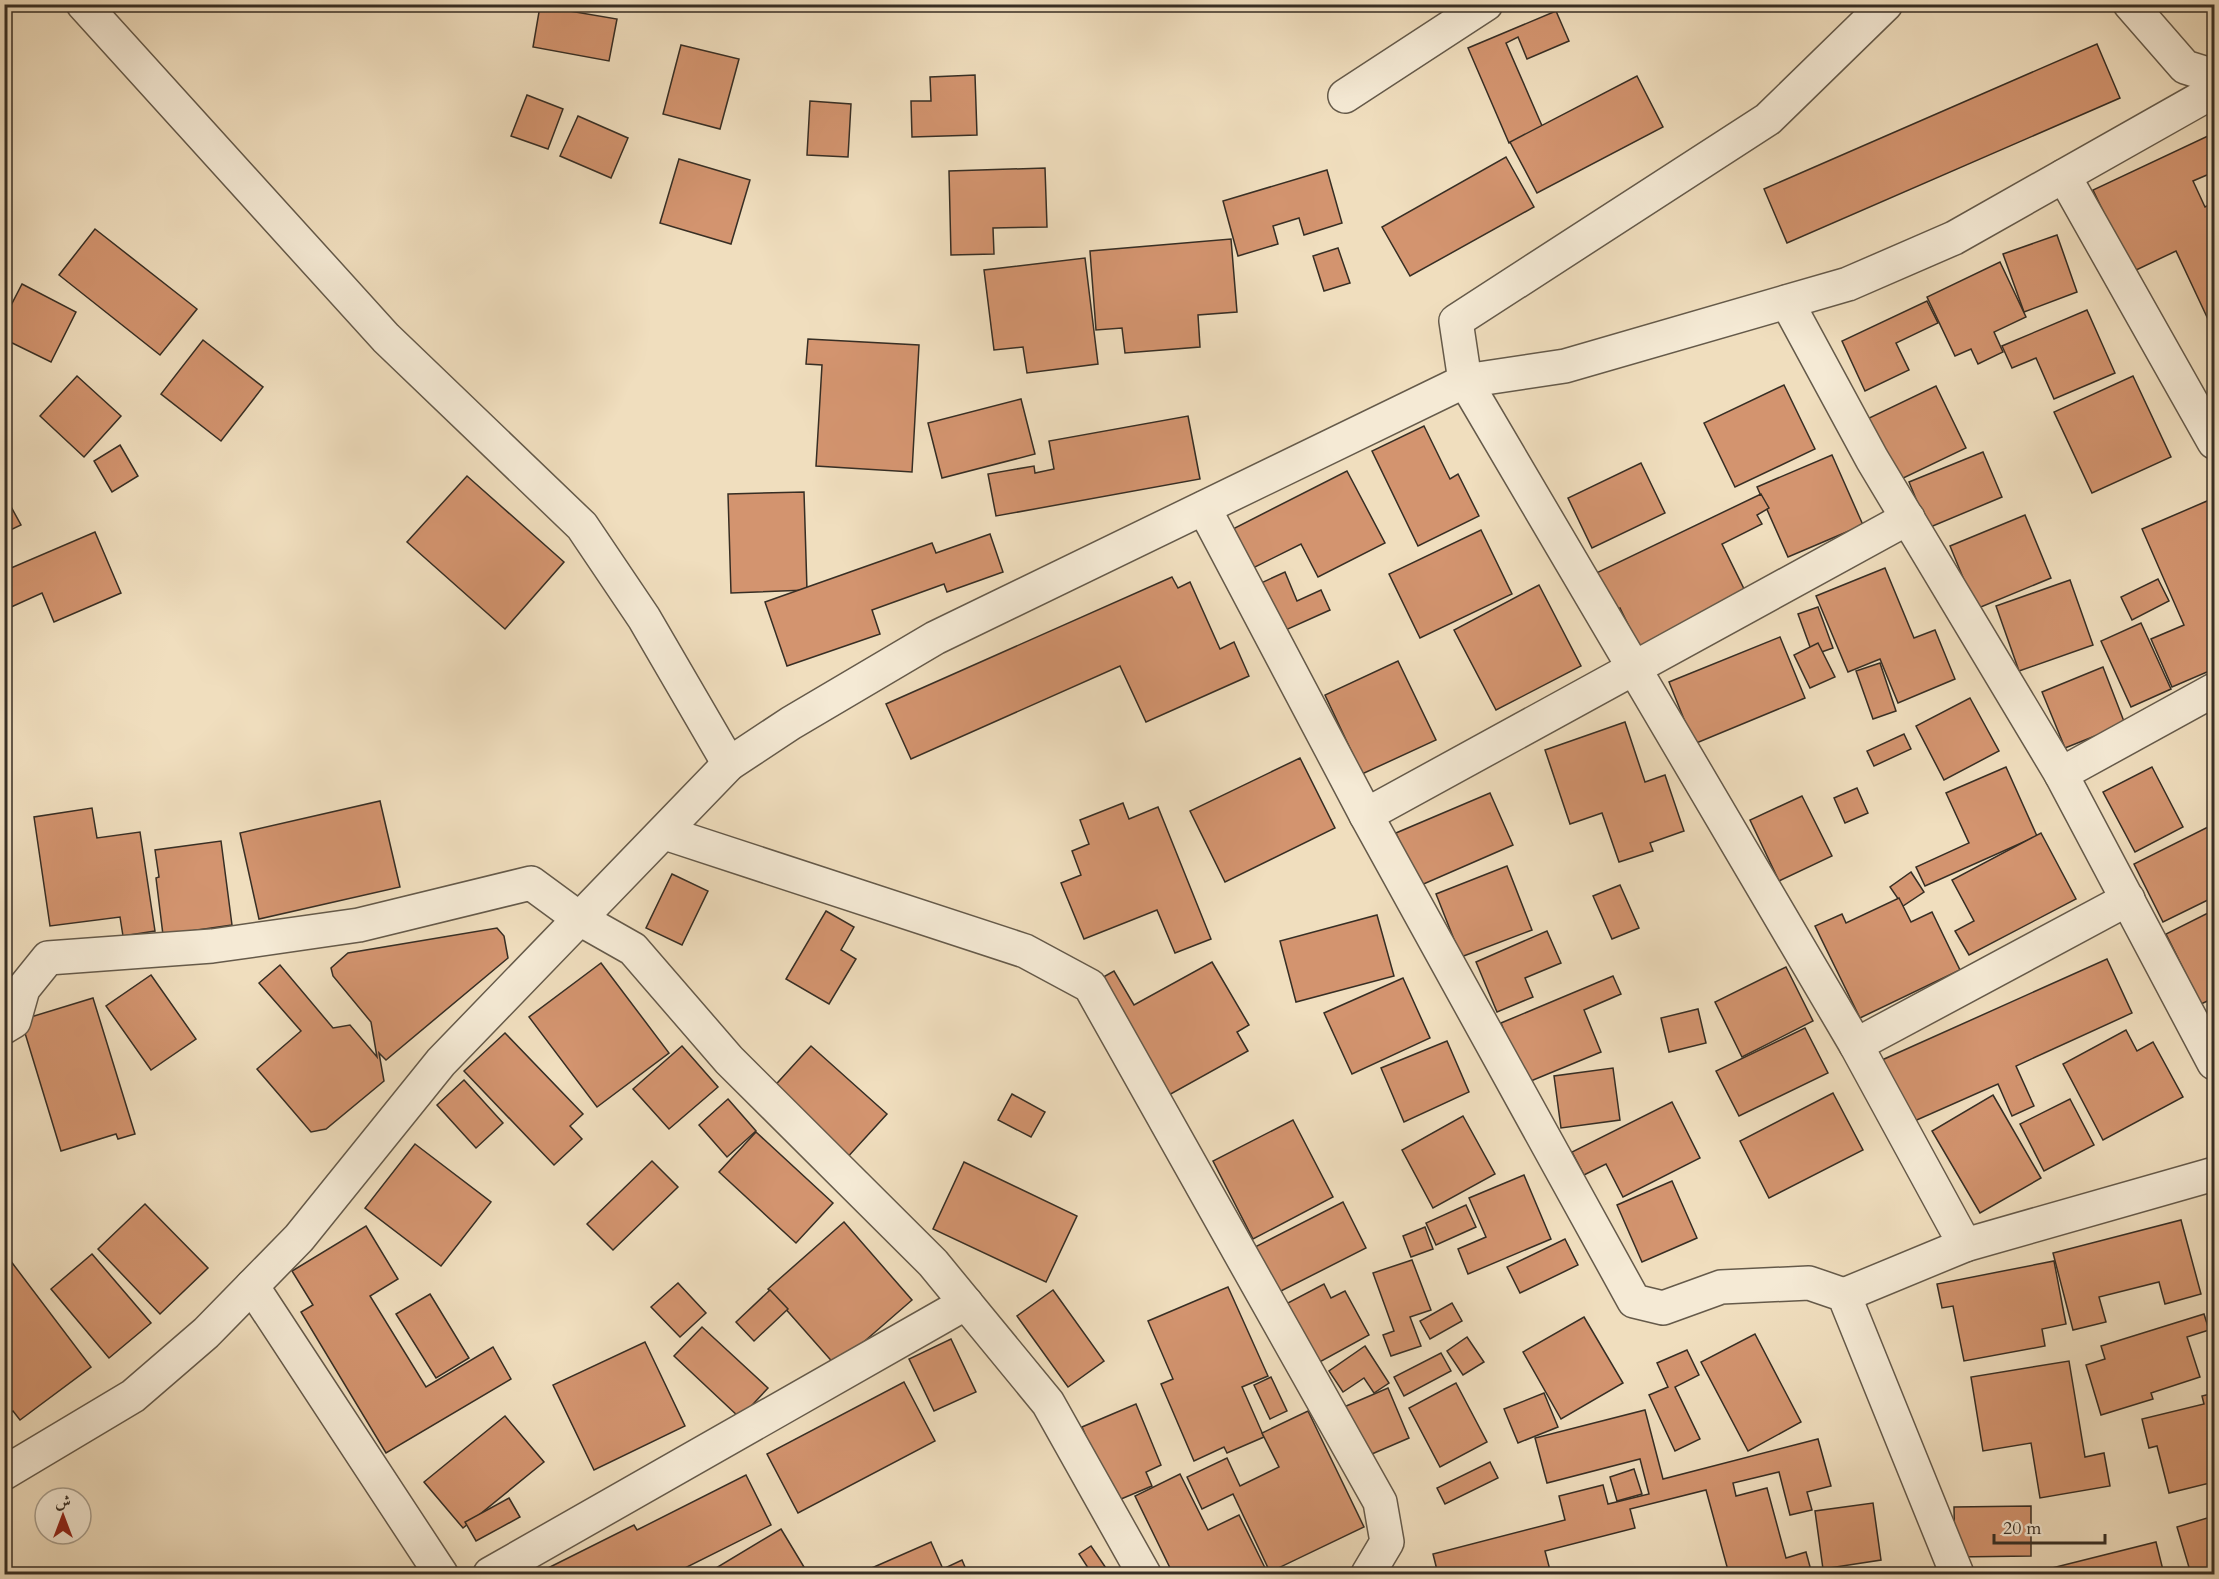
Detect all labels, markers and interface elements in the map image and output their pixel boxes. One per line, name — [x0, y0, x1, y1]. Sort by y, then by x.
north arrow — [33, 1486, 93, 1546]
text: ش — [55, 1491, 71, 1513]
scale bar — [1994, 1507, 2105, 1545]
text: 20 m — [2003, 1516, 2042, 1541]

